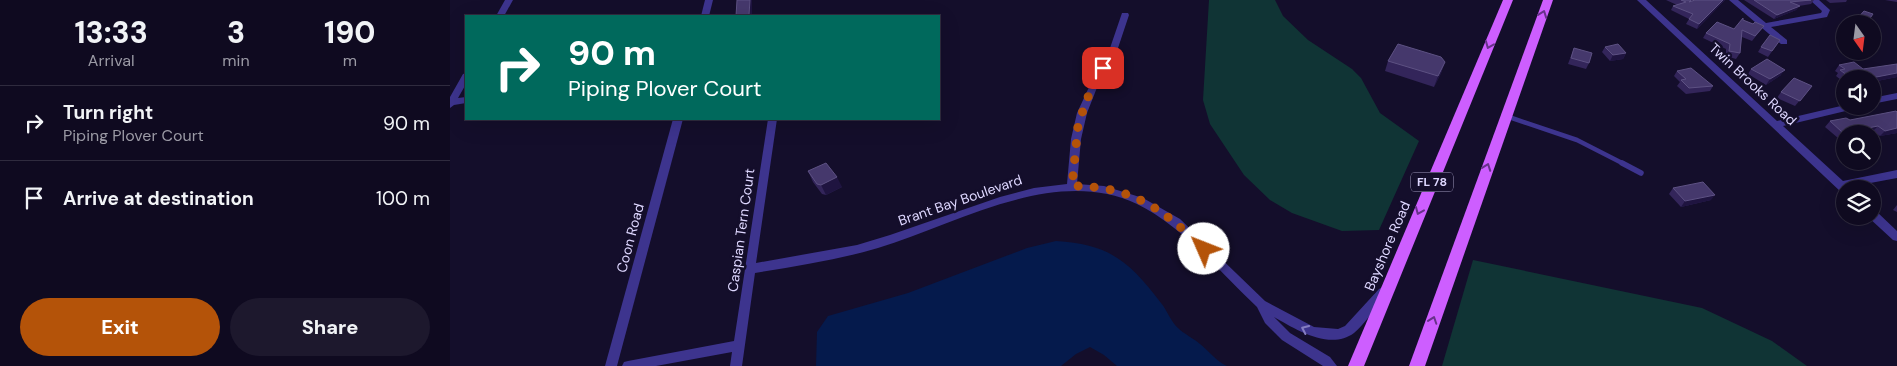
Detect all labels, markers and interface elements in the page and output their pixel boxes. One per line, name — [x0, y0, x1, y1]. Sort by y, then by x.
one-way arrow — [1537, 10, 1547, 19]
text: 13:33 — [75, 13, 148, 52]
text: 3 — [227, 13, 245, 52]
text: 190 — [324, 13, 375, 52]
north arrow — [1836, 15, 1881, 60]
map controls — [1836, 15, 1881, 225]
text: 90 m — [568, 30, 656, 76]
icon: right — [485, 35, 550, 100]
street label: Twin Brooks Road — [1706, 39, 1800, 129]
one-way arrow — [1485, 40, 1496, 49]
pin — [1082, 47, 1124, 89]
text: Arrival — [88, 50, 134, 71]
text: min — [222, 50, 250, 71]
text: m — [343, 50, 357, 71]
icon: arrive — [1089, 54, 1117, 82]
button: sound — [1836, 70, 1881, 115]
text: Piping Plover Court — [568, 74, 762, 103]
text: Turn right — [63, 100, 153, 125]
icon: right — [20, 109, 48, 137]
text: 90 m — [383, 111, 430, 136]
text: Piping Plover Court — [63, 125, 204, 146]
button: search — [1836, 125, 1881, 170]
one-way arrow — [1481, 163, 1491, 171]
street label: Caspian Tern Court — [723, 167, 759, 293]
street label: Brant Bay Boulevard — [896, 170, 1024, 230]
road number: FL 78 — [1411, 172, 1453, 192]
button: layers — [1836, 180, 1881, 225]
icon: arrive — [20, 184, 48, 212]
text: Arrive at destination — [63, 186, 254, 211]
text: 100 m — [376, 186, 430, 211]
street label: Bayshore Road — [1360, 198, 1414, 294]
street label: Coon Road — [612, 201, 648, 275]
one-way arrow — [1415, 206, 1426, 215]
position arrow — [1177, 222, 1229, 274]
button: Exit — [20, 298, 220, 356]
button: Share — [230, 298, 430, 356]
one-way arrow — [1427, 316, 1437, 324]
one-way arrow — [1301, 324, 1310, 335]

